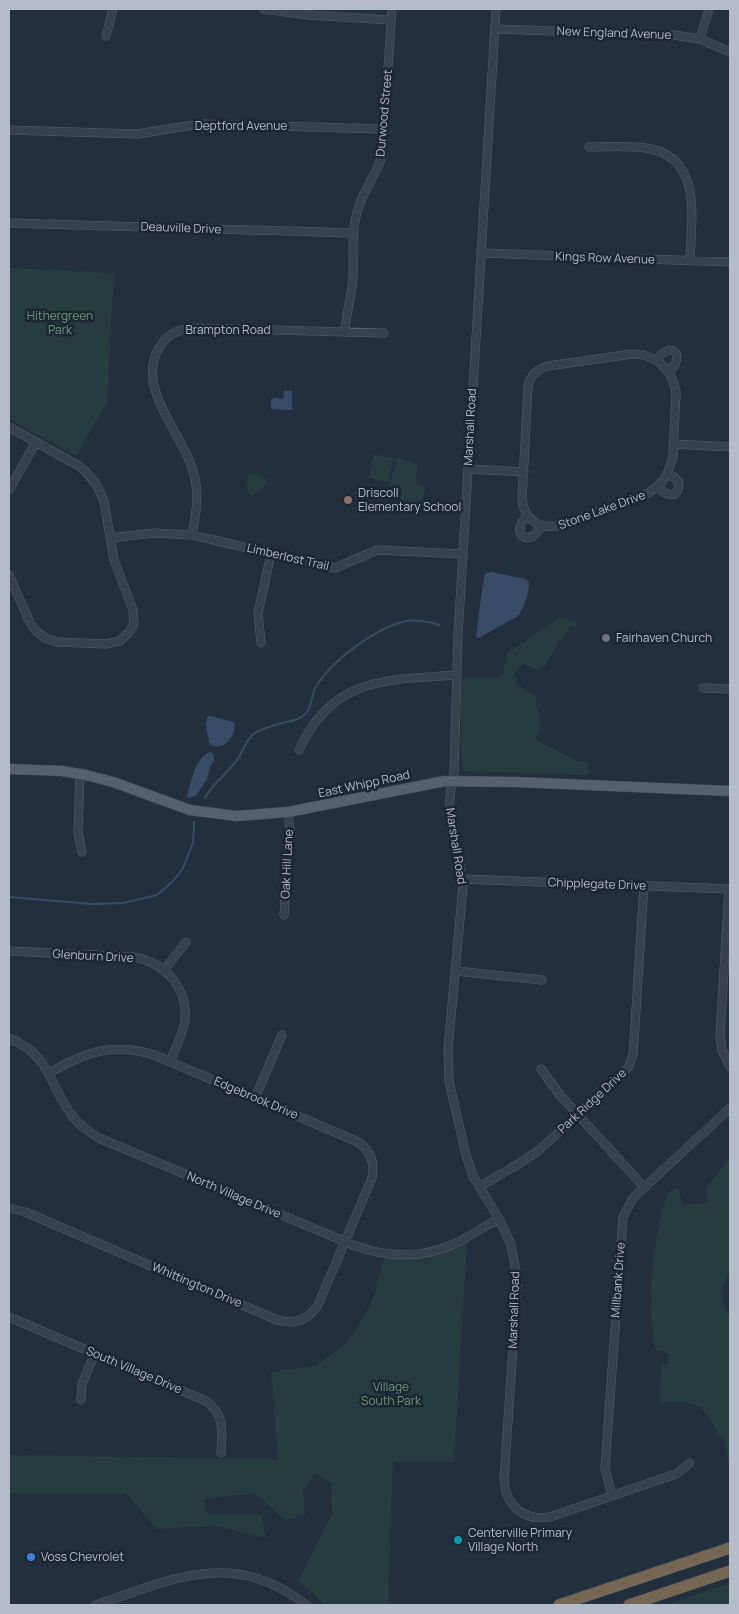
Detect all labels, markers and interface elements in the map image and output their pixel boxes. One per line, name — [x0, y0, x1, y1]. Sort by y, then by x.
street label: New England Avenue — [556, 22, 672, 43]
street label: Durwood Street — [371, 68, 396, 157]
street label: Deptford Avenue — [195, 117, 287, 134]
street label: Deauville Drive — [140, 218, 222, 237]
street label: Kings Row Avenue — [555, 247, 655, 268]
park label: Hithergreen Park — [27, 307, 93, 338]
street label: Brampton Road — [185, 321, 271, 338]
street label: Marshall Road — [459, 388, 480, 466]
place label: Driscoll Elementary School — [358, 484, 461, 515]
street label: Stone Lake Drive — [556, 486, 648, 533]
marker: Driscoll Elementary School — [342, 494, 354, 506]
street label: Limberlost Trail — [245, 539, 331, 574]
place label: Fairhaven Church — [616, 629, 712, 646]
marker: Fairhaven Church — [600, 632, 612, 644]
street label: East Whipp Road — [317, 766, 411, 802]
street label: Marshall Road — [442, 806, 471, 885]
street label: Oak Hill Lane — [276, 829, 297, 899]
street label: Chipplegate Drive — [548, 873, 646, 894]
street label: Glenburn Drive — [52, 945, 134, 966]
street label: Park Ridge Drive — [554, 1064, 630, 1137]
street label: Edgebrook Drive — [211, 1072, 301, 1123]
street label: North Village Drive — [185, 1167, 284, 1222]
street label: Millbank Drive — [606, 1242, 629, 1318]
street label: Whittington Drive — [150, 1258, 245, 1311]
street label: Marshall Road — [504, 1271, 523, 1349]
street label: South Village Drive — [84, 1342, 185, 1397]
park label: Village South Park — [361, 1378, 422, 1409]
place label: Centerville Primary Village North — [468, 1524, 573, 1555]
marker: Centerville Primary Village North — [452, 1534, 464, 1546]
place label: Voss Chevrolet — [41, 1548, 124, 1565]
marker: Voss Chevrolet — [25, 1551, 37, 1563]

